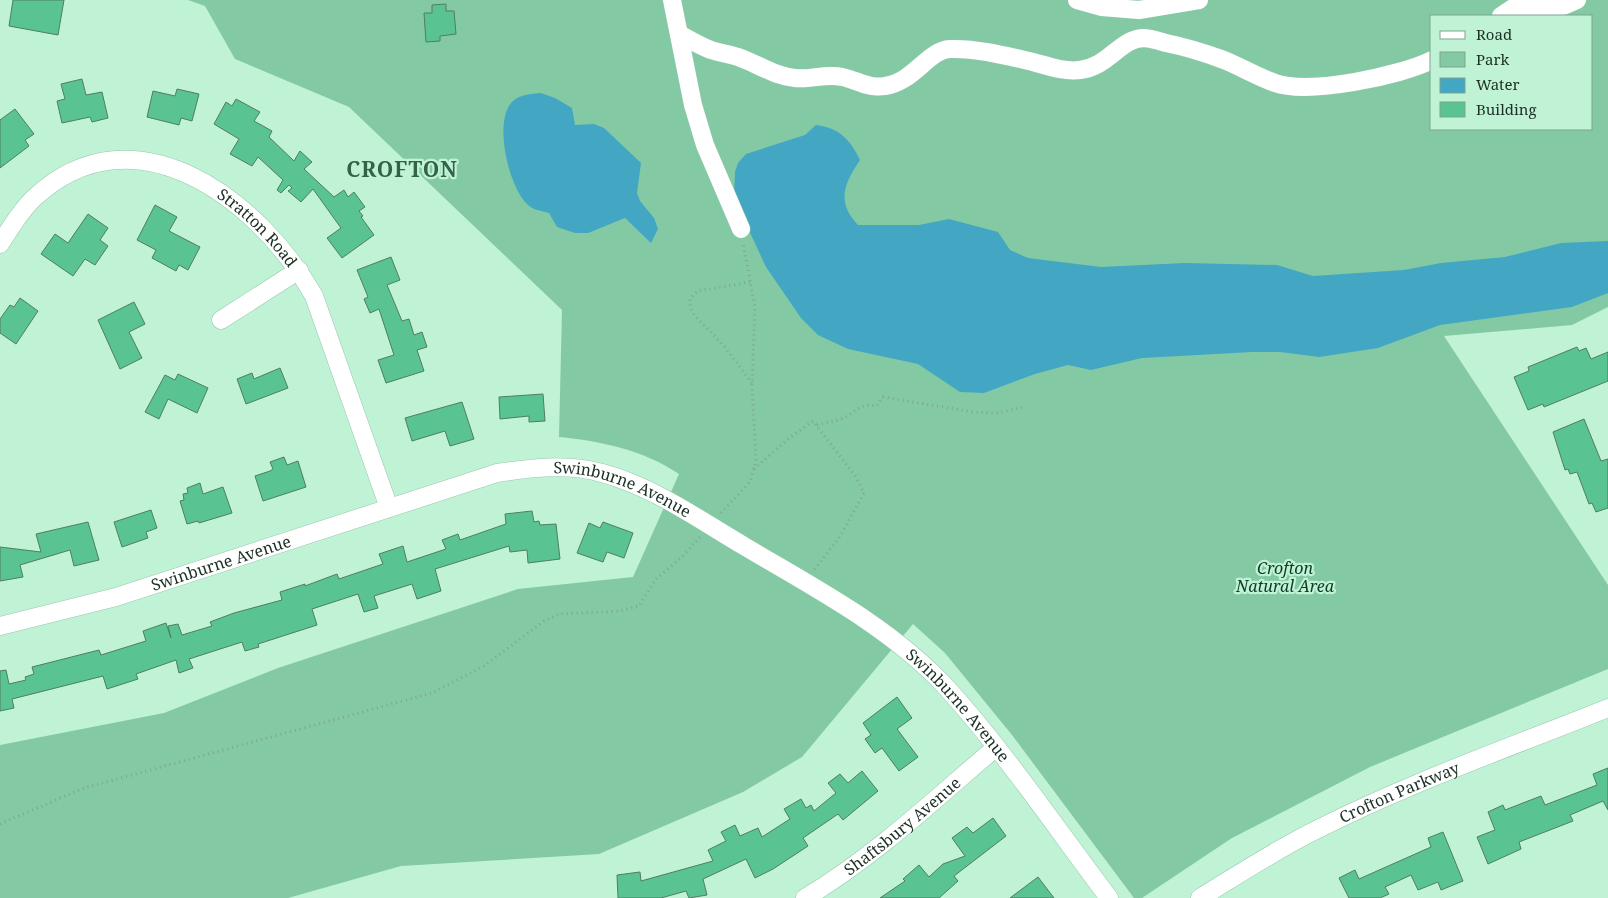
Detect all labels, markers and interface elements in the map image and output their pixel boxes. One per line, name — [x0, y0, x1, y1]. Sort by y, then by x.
legend — [1430, 15, 1593, 130]
text: Road — [1476, 24, 1512, 44]
text: Park — [1476, 49, 1510, 69]
text: Water — [1476, 74, 1519, 94]
text: Building — [1476, 99, 1537, 119]
district label: CROFTON — [346, 155, 458, 183]
street label: Stratton Road — [213, 183, 303, 272]
street label: Swinburne Avenue — [554, 456, 695, 523]
street label: Swinburne Avenue — [148, 530, 294, 596]
park label: Crofton Natural Area — [1235, 557, 1335, 597]
street label: Swinburne Avenue — [901, 643, 1015, 766]
street label: Crofton Parkway — [1335, 756, 1464, 828]
street label: Shaftsbury Avenue — [839, 772, 965, 880]

